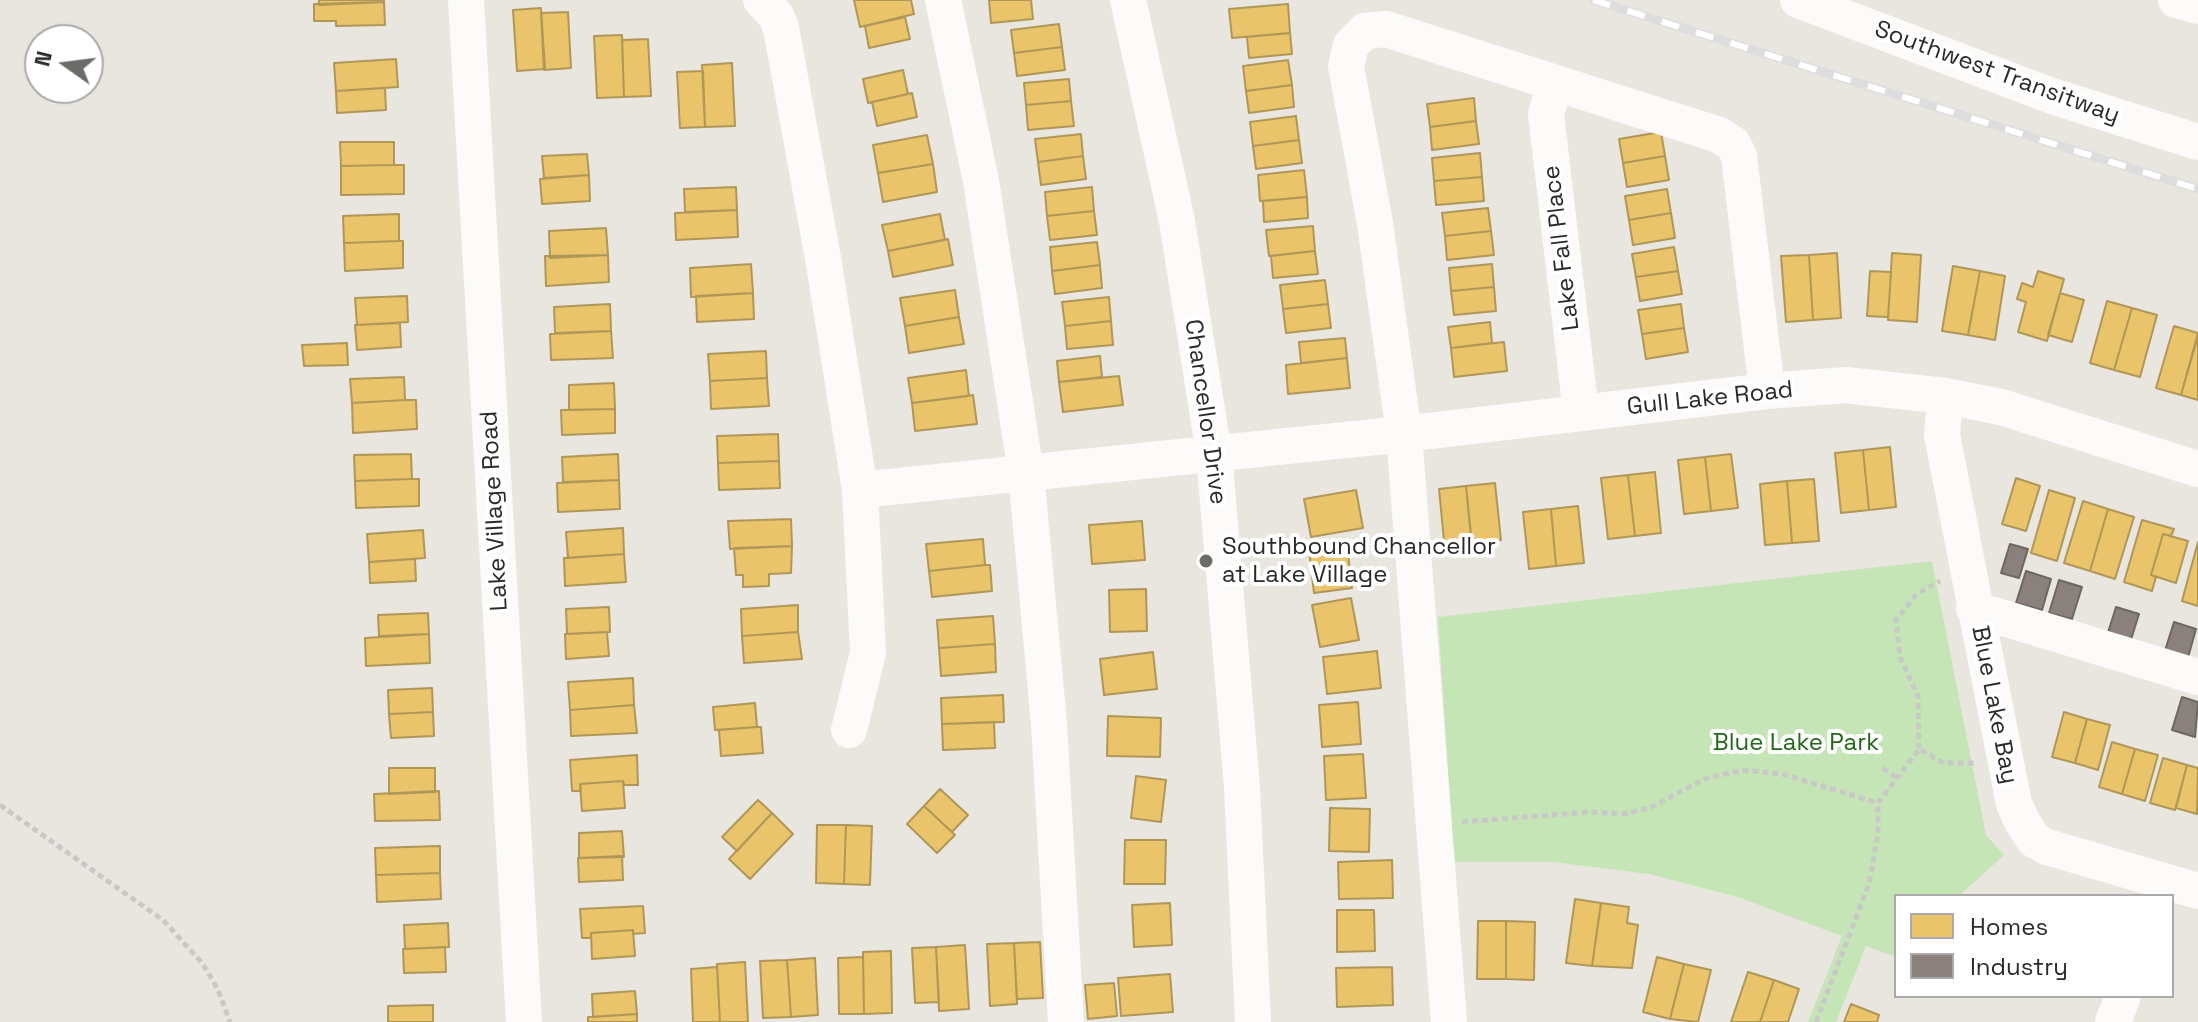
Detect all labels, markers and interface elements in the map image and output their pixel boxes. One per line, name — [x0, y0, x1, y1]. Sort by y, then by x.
street label: Southwest Transitway — [1870, 15, 2124, 131]
north arrow — [24, 24, 104, 104]
text: N — [27, 48, 58, 69]
street label: Lake Fall Place — [1538, 164, 1586, 332]
street label: Chancellor Drive — [1178, 318, 1232, 506]
street label: Gull Lake Road — [1625, 376, 1795, 422]
street label: Lake Village Road — [475, 410, 515, 612]
place label: Southbound Chancellor at Lake Village — [1222, 533, 1496, 589]
marker: Southbound Chancellor at Lake Village — [1197, 552, 1215, 570]
street label: Blue Lake Bay — [1965, 624, 2023, 786]
park label: Blue Lake Park — [1713, 729, 1879, 757]
legend — [1894, 894, 2174, 998]
text: Homes — [1970, 911, 2048, 942]
text: Industry — [1970, 951, 2068, 982]

